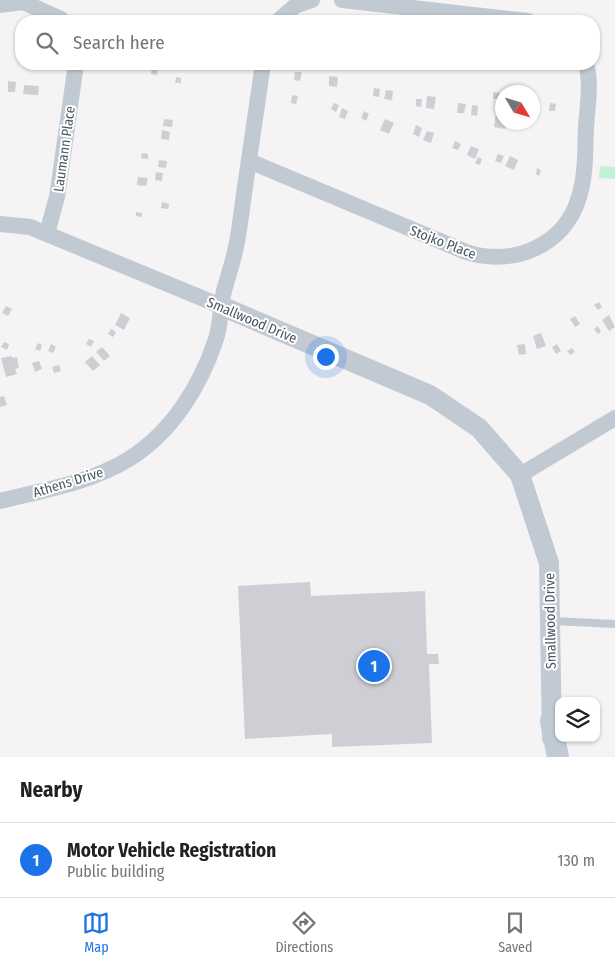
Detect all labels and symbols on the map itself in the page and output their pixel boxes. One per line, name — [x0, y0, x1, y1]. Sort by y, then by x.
north arrow — [495, 85, 540, 130]
street label: Laumann Place — [50, 105, 79, 193]
street label: Stojko Place — [407, 222, 478, 263]
street label: Smallwood Drive — [204, 294, 299, 347]
your location — [313, 344, 339, 370]
street label: Athens Drive — [31, 464, 105, 501]
street label: Smallwood Drive — [541, 573, 560, 669]
pin: 1 — [358, 647, 390, 685]

